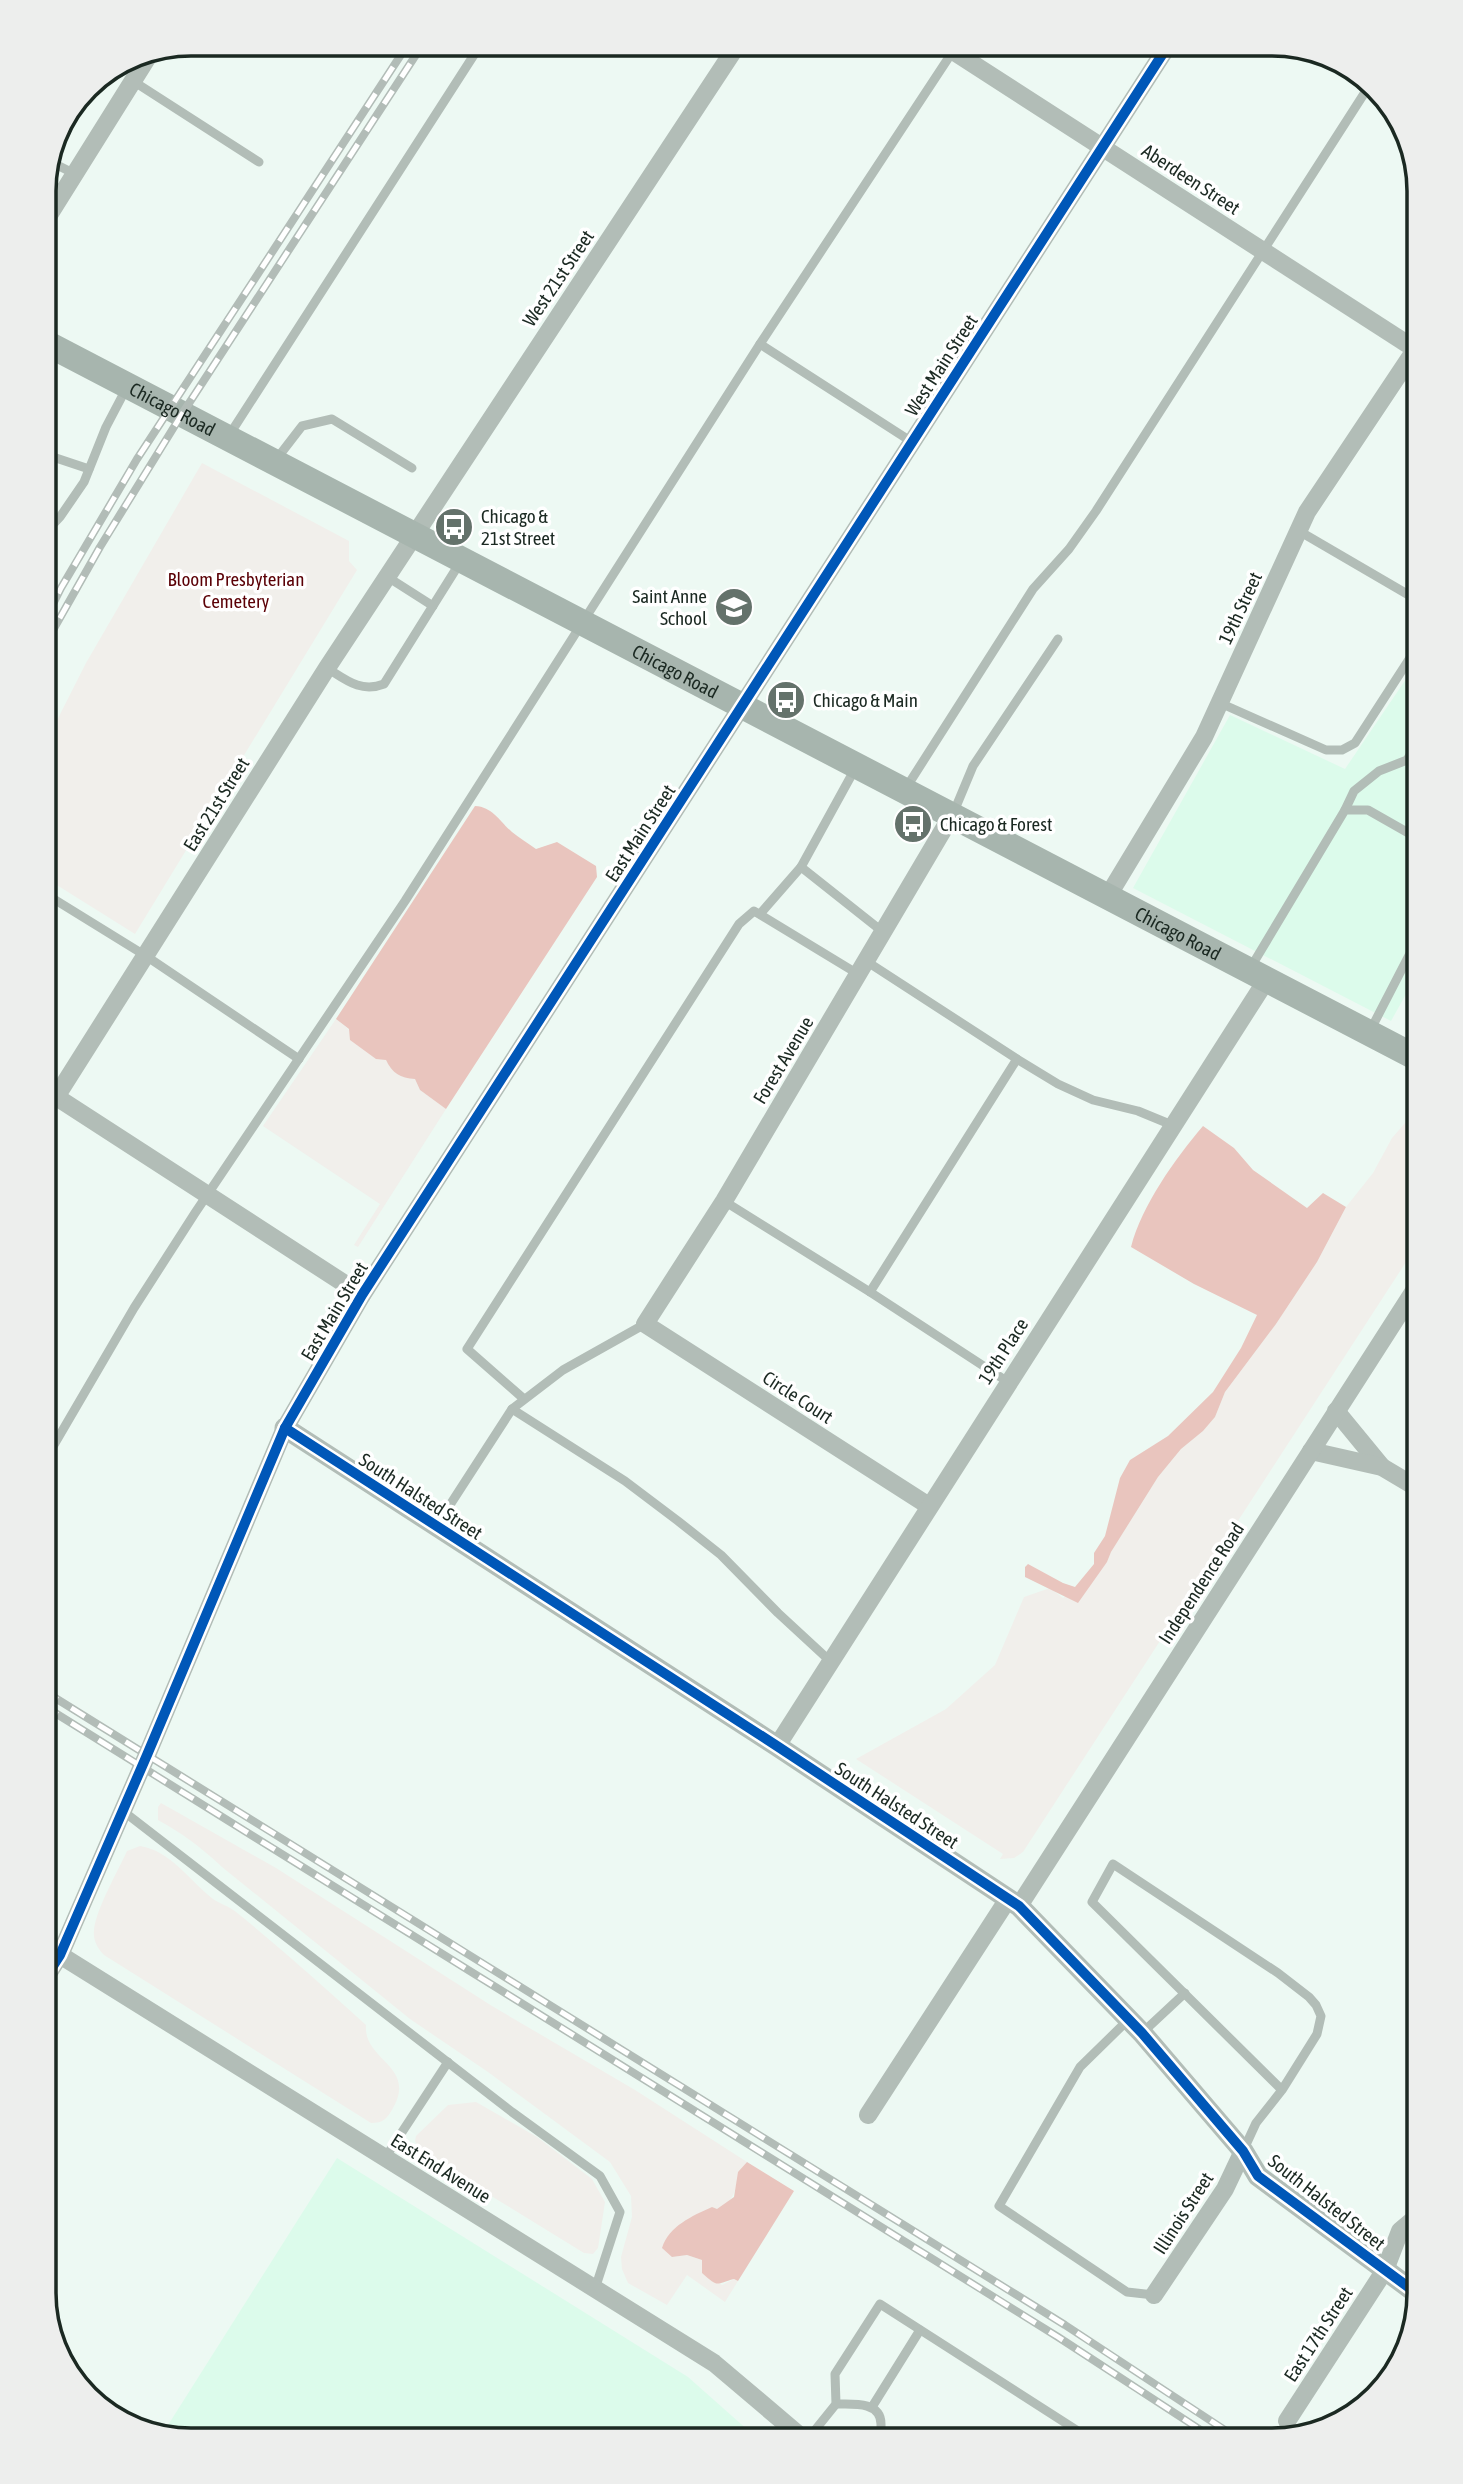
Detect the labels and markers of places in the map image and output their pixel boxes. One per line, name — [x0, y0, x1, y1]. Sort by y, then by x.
place label: Chicago & 21st Street — [481, 505, 555, 549]
bus stop icon: Chicago & 21st Street — [433, 506, 475, 548]
place label: Saint Anne School — [632, 585, 707, 629]
school or university icon: Saint Anne School — [713, 586, 755, 628]
bus stop icon: Chicago & Main — [765, 679, 807, 721]
place label: Chicago & Main — [813, 689, 918, 711]
bus stop icon: Chicago & Forest — [892, 803, 934, 845]
place label: Chicago & Forest — [940, 813, 1052, 835]

